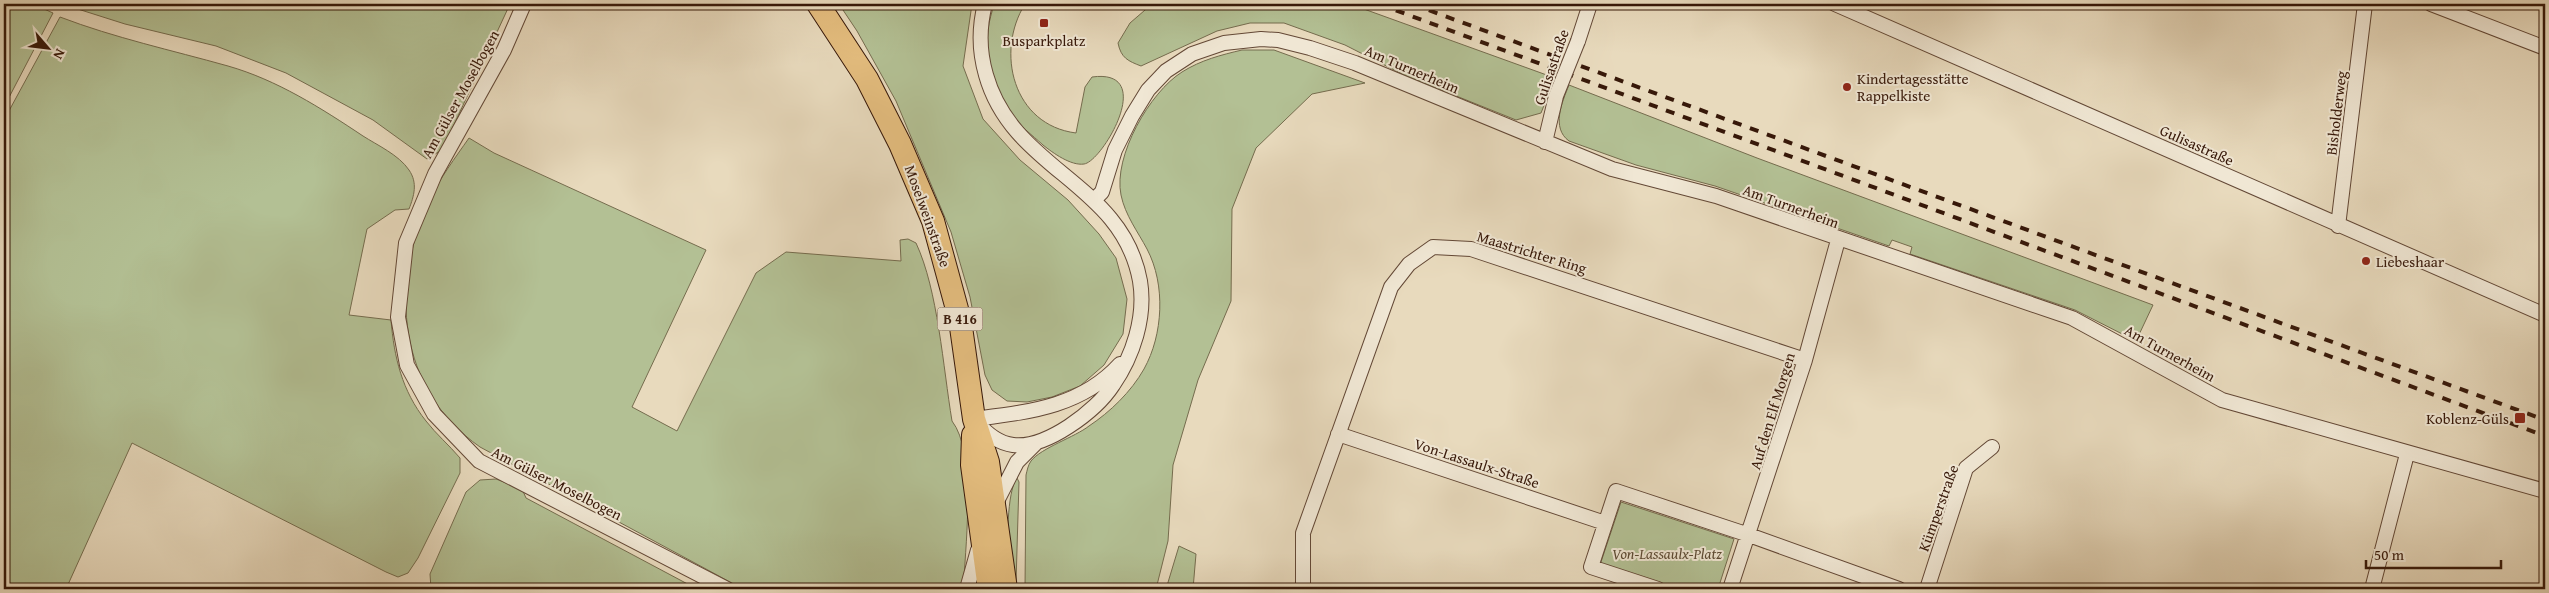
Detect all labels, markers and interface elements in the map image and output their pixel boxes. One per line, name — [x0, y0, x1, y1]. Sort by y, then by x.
marker: Busparkplatz — [1038, 17, 1050, 29]
north arrow — [22, 22, 72, 72]
street label: Am Gülser Moselbogen — [416, 26, 504, 162]
street label: Gulisastraße — [1528, 26, 1574, 108]
place label: Busparkplatz — [1003, 30, 1086, 51]
street label: Am Turnerheim — [1361, 40, 1463, 99]
text: N — [48, 45, 71, 63]
place label: Kindertagesstätte Rappelkiste — [1857, 68, 1969, 106]
street label: Bisholderweg — [2320, 69, 2352, 156]
marker: Kindertagesstätte Rappelkiste — [1841, 81, 1853, 93]
street label: Gulisastraße — [2157, 119, 2237, 171]
street label: Moselweinstraße — [900, 162, 956, 270]
street label: Am Turnerheim — [1740, 179, 1843, 233]
street label: Maastrichter Ring — [1475, 225, 1590, 279]
place label: Liebeshaar — [2376, 251, 2444, 272]
marker: Liebeshaar — [2360, 255, 2372, 267]
road number: B 416 — [938, 308, 982, 330]
street label: Am Turnerheim — [2121, 319, 2220, 387]
street label: Auf den Elf Morgen — [1744, 349, 1800, 472]
place label: Koblenz-Güls — [2426, 408, 2509, 429]
marker: Koblenz-Güls — [2513, 411, 2527, 425]
street label: Von-Lassaulx-Straße — [1412, 433, 1542, 493]
street label: Am Gülser Moselbogen — [488, 441, 626, 525]
street label: Kümperstraße — [1913, 462, 1963, 554]
scale bar — [2366, 538, 2502, 570]
park label: Von-Lassaulx-Platz — [1612, 543, 1722, 564]
text: 50 m — [2374, 544, 2405, 565]

